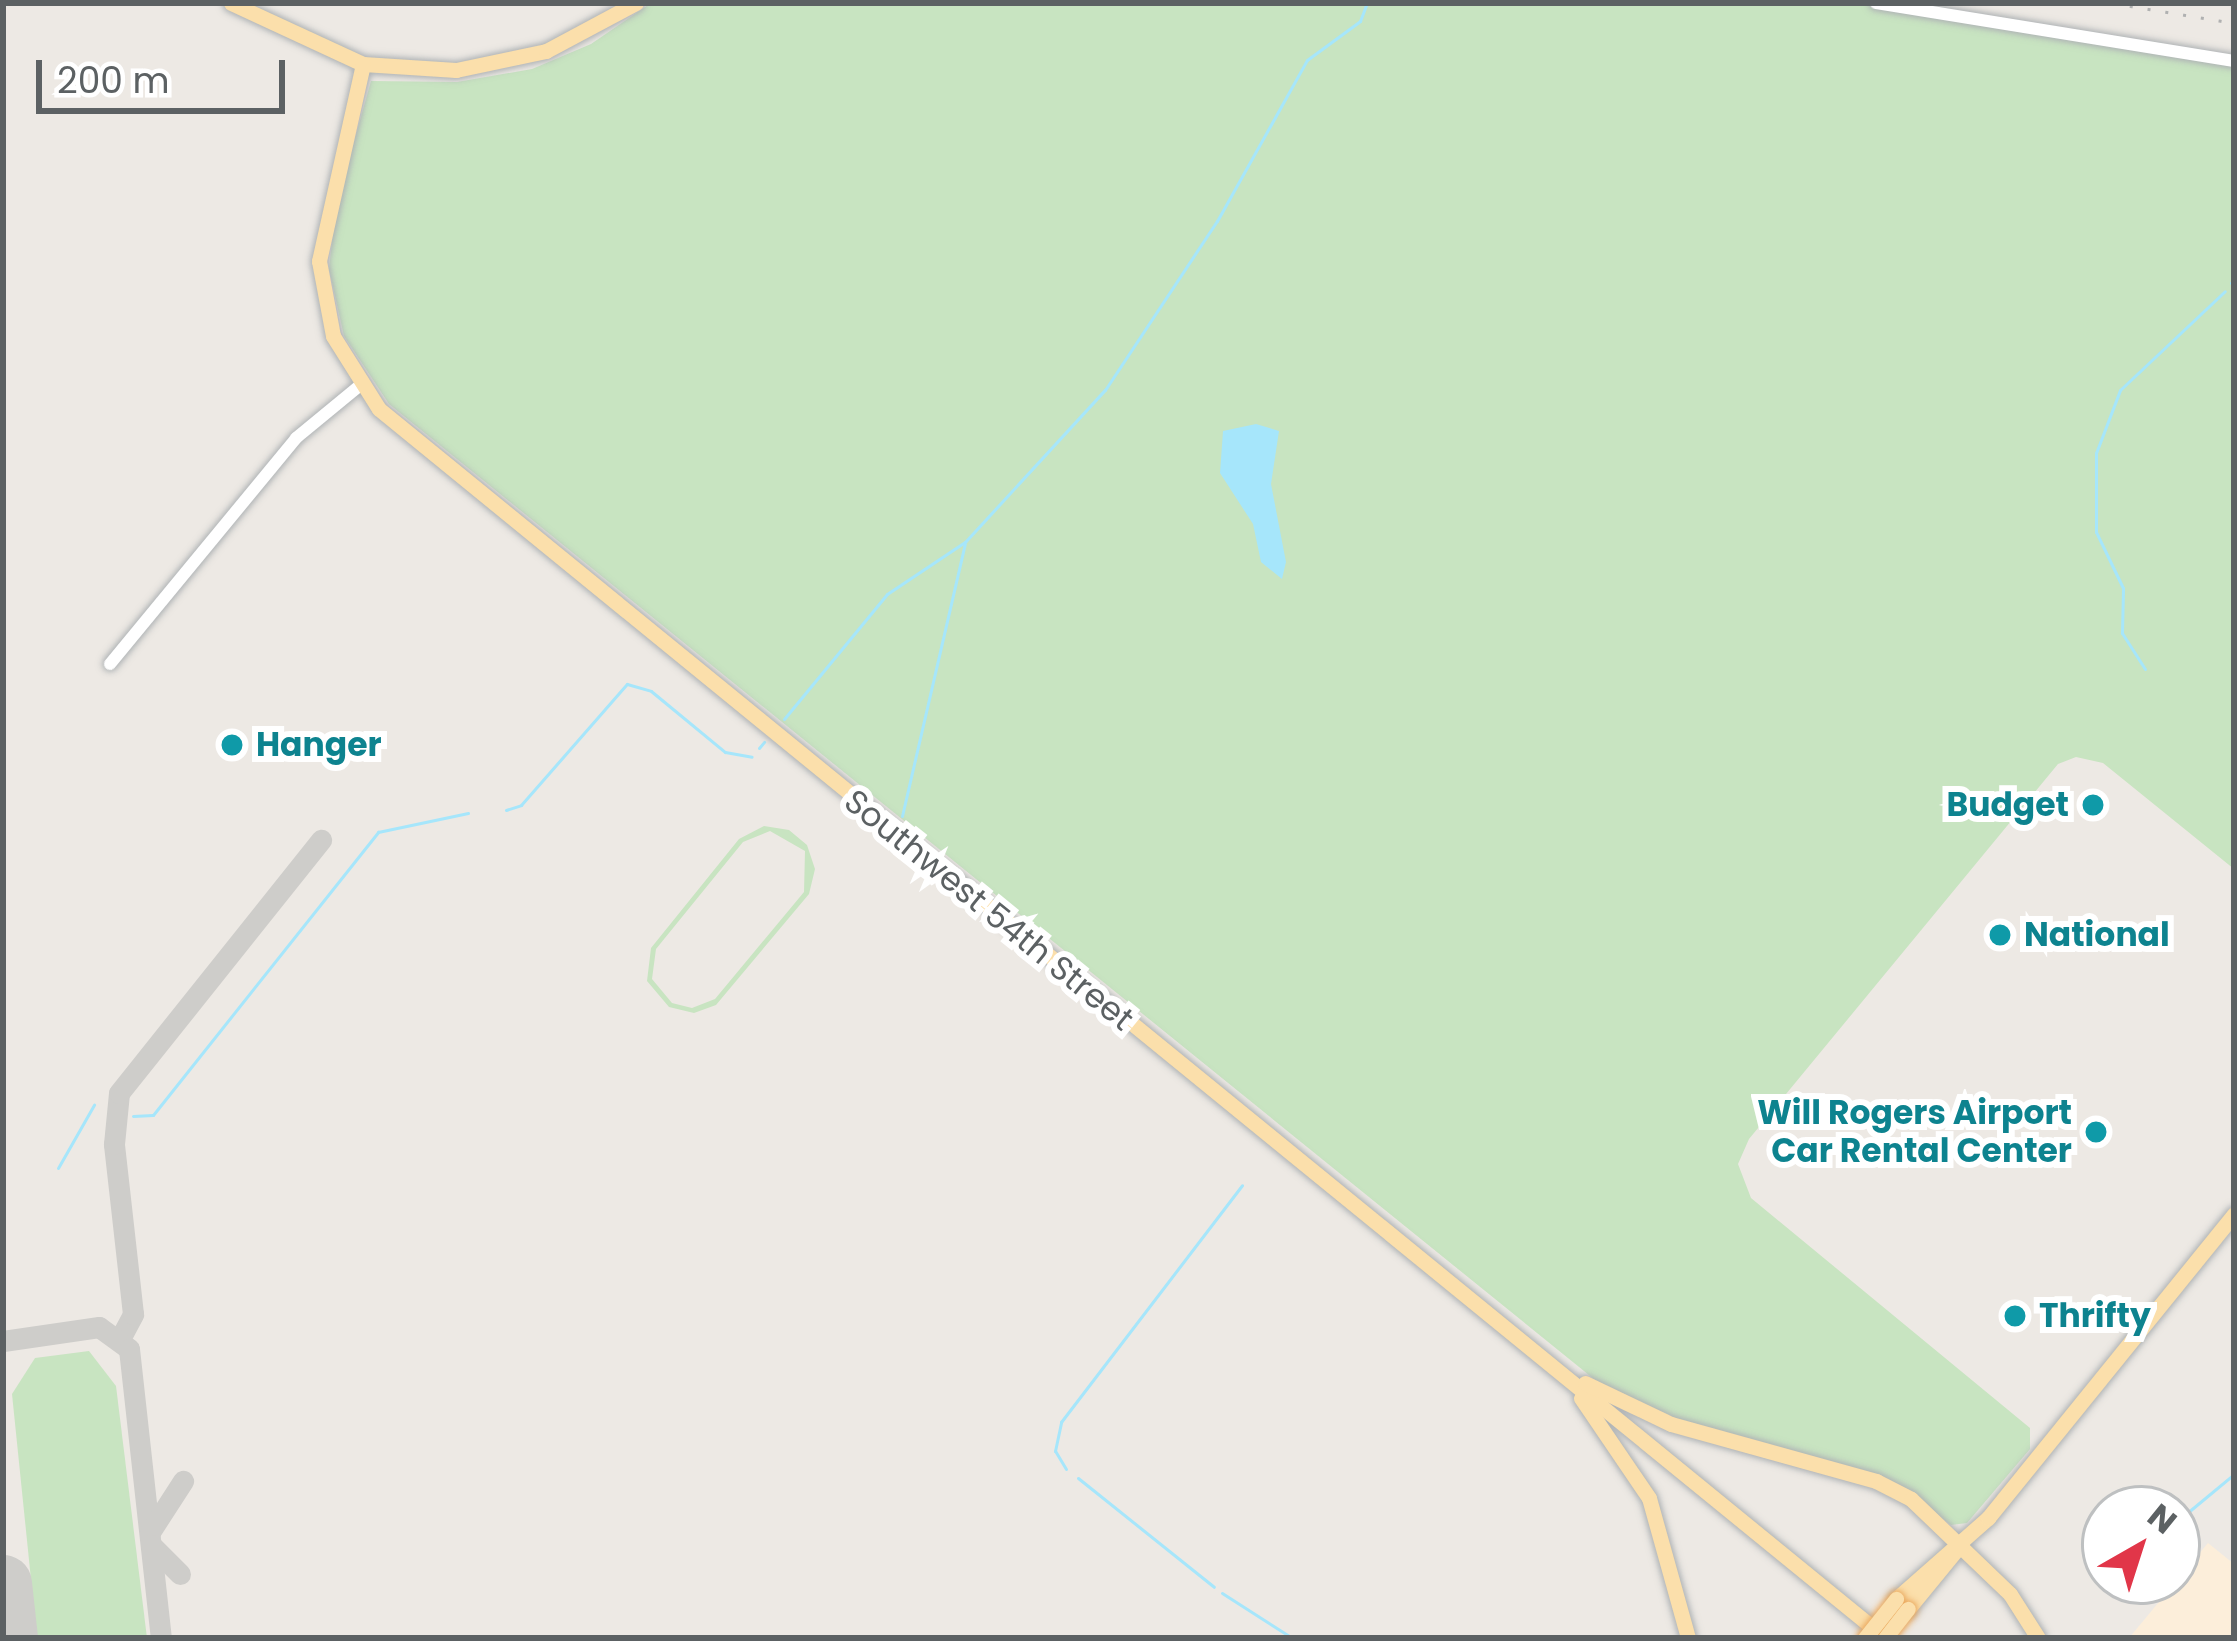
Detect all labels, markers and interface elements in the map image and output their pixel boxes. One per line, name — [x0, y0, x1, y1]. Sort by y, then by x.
scale bar — [42, 36, 291, 110]
text: 200 m — [57, 55, 170, 106]
place label: Hanger — [256, 725, 382, 765]
marker: Hanger — [219, 732, 245, 758]
street label: Southwest 54th Street — [837, 781, 1141, 1039]
place label: Budget — [1946, 785, 2069, 825]
marker: Budget — [2080, 792, 2106, 818]
place label: National — [2024, 915, 2170, 955]
marker: National — [1987, 922, 2013, 948]
place label: Will Rogers Airport Car Rental Center — [1757, 1093, 2072, 1171]
marker: Will Rogers Airport Car Rental Center — [2083, 1119, 2109, 1145]
place label: Thrifty — [2039, 1296, 2151, 1336]
marker: Thrifty — [2002, 1303, 2028, 1329]
north arrow — [2081, 1485, 2201, 1605]
text: N — [2138, 1493, 2187, 1545]

